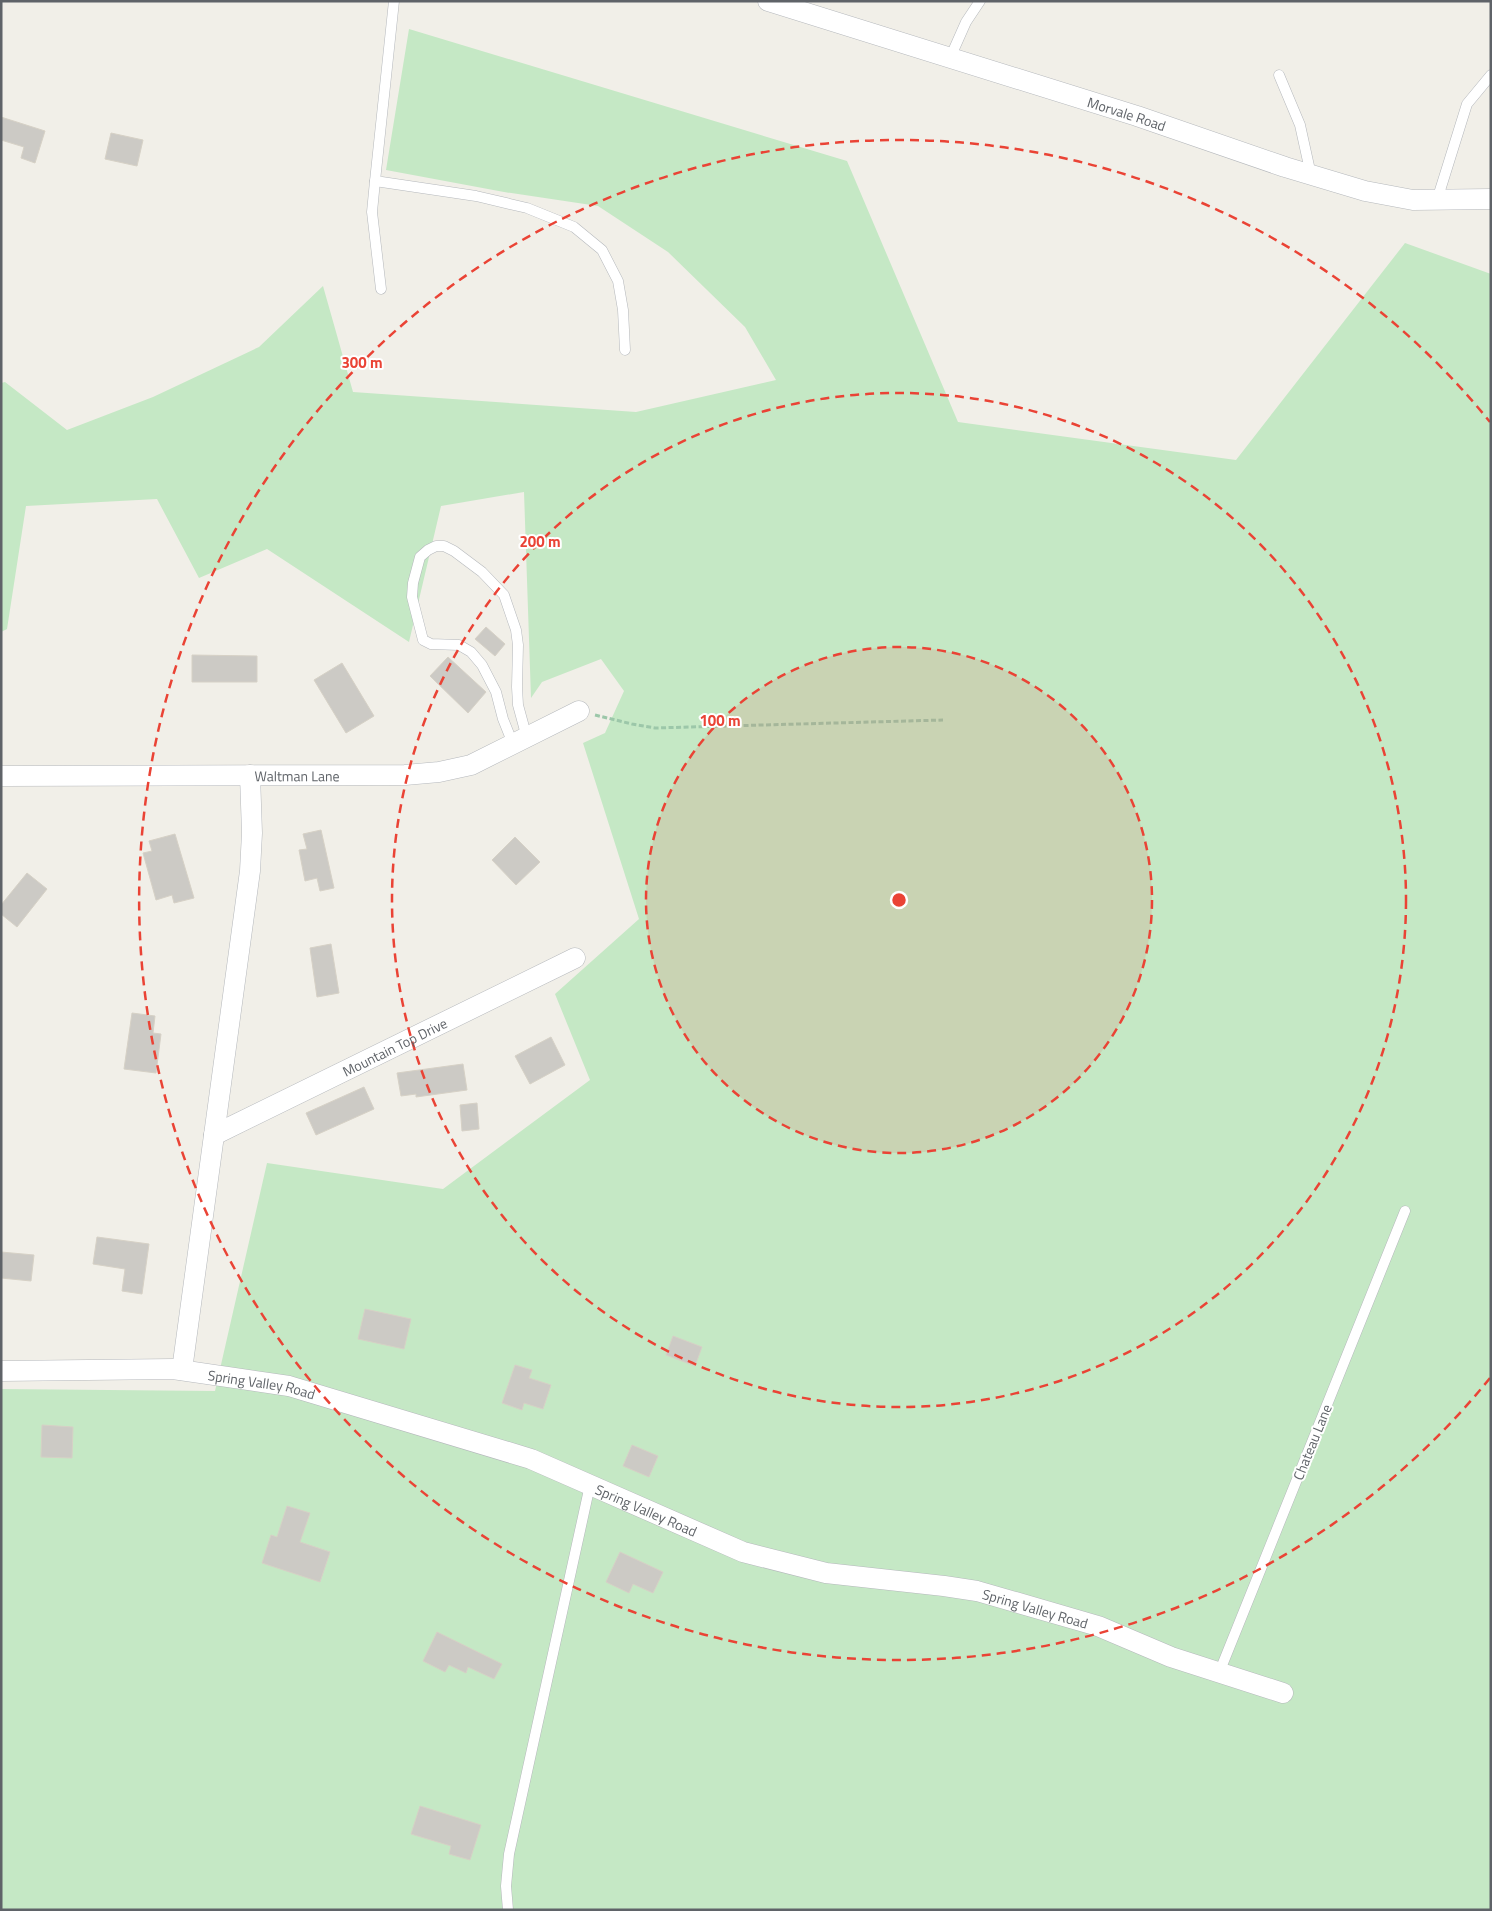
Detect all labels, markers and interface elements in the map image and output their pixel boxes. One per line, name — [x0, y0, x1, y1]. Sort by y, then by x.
street label: Morvale Road — [1085, 91, 1169, 136]
text: 300 m — [341, 351, 383, 374]
text: 200 m — [519, 530, 561, 553]
text: 100 m — [699, 709, 741, 732]
street label: Waltman Lane — [254, 765, 340, 786]
centre of rings — [890, 891, 908, 909]
street label: Mountain Top Drive — [339, 1012, 450, 1081]
street label: Spring Valley Road — [207, 1364, 318, 1404]
street label: Chateau Lane — [1287, 1401, 1337, 1483]
street label: Spring Valley Road — [592, 1478, 701, 1541]
street label: Spring Valley Road — [980, 1583, 1091, 1633]

